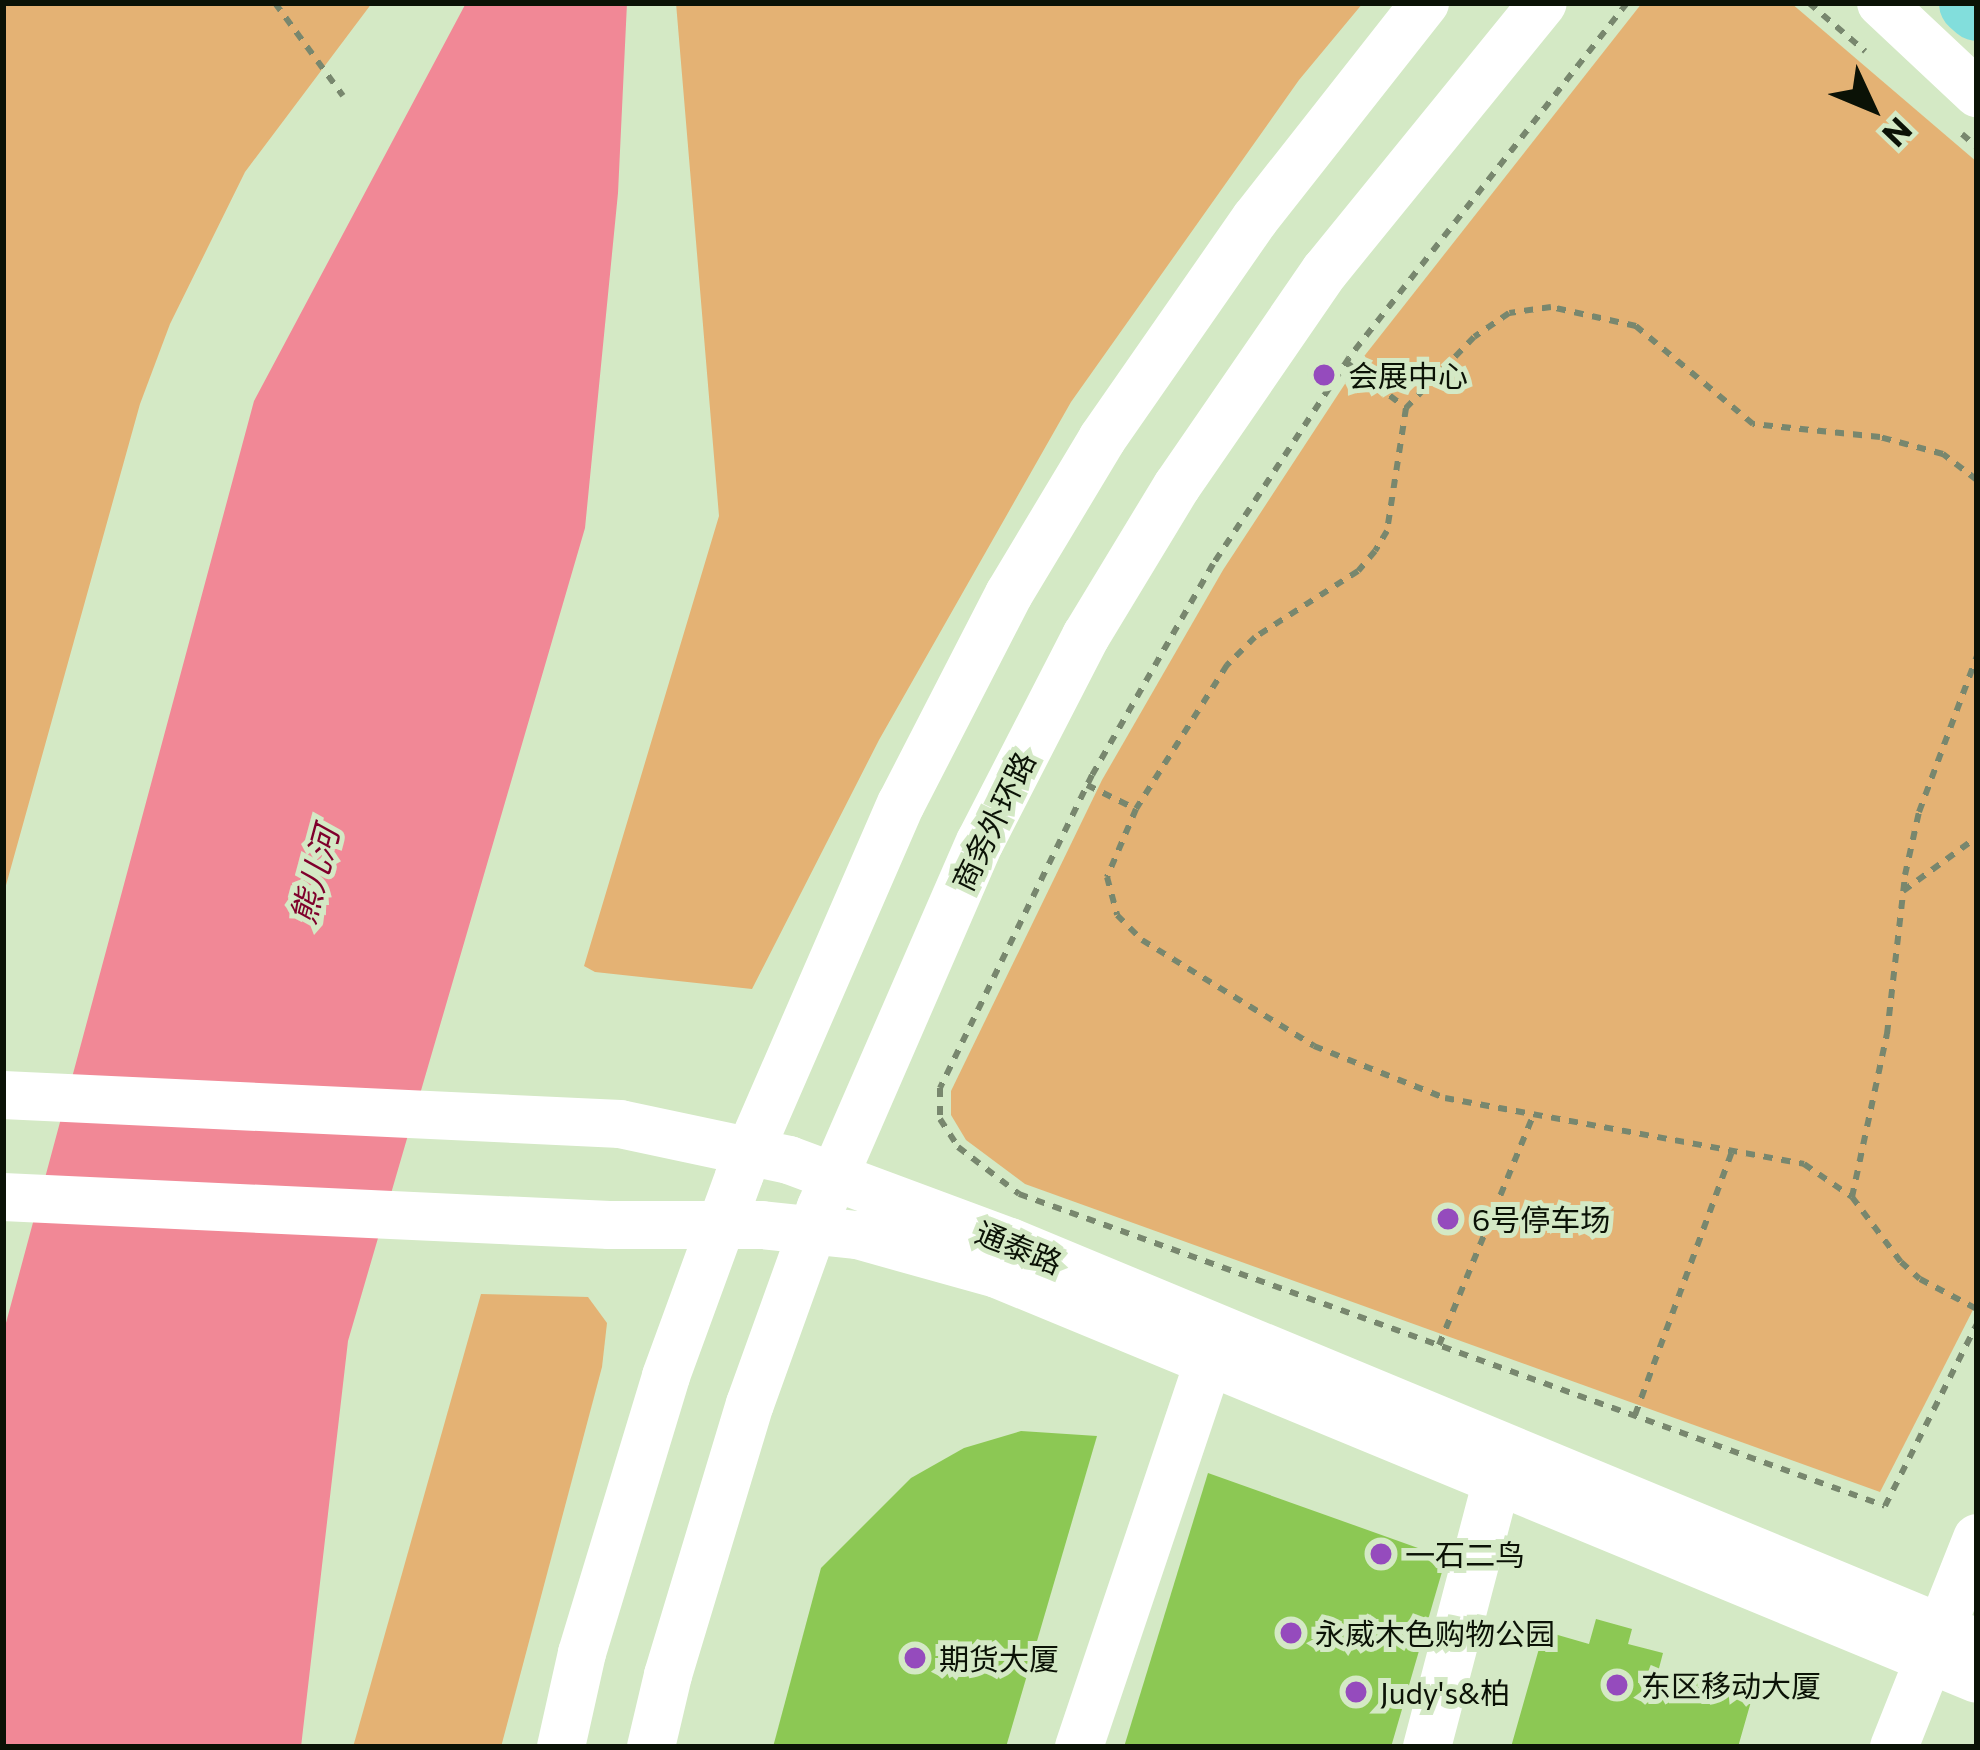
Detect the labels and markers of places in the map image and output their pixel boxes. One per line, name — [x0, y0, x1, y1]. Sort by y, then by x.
place label: 会展中心 — [1348, 357, 1468, 393]
marker: 会展中心 — [1311, 362, 1337, 388]
place label: 6号停车场 — [1472, 1201, 1610, 1237]
marker: 6号停车场 — [1435, 1206, 1461, 1232]
place label: 一石二鸟 — [1405, 1536, 1525, 1572]
marker: 一石二鸟 — [1368, 1541, 1394, 1567]
place label: 永威木色购物公园 — [1315, 1615, 1555, 1651]
marker: 永威木色购物公园 — [1278, 1620, 1304, 1646]
place label: 期货大厦 — [939, 1640, 1059, 1676]
marker: 期货大厦 — [902, 1645, 928, 1671]
place label: 东区移动大厦 — [1641, 1667, 1821, 1703]
marker: 东区移动大厦 — [1604, 1672, 1630, 1698]
place label: Judy's&柏 — [1380, 1674, 1510, 1710]
marker: Judy's&柏 — [1343, 1679, 1369, 1705]

